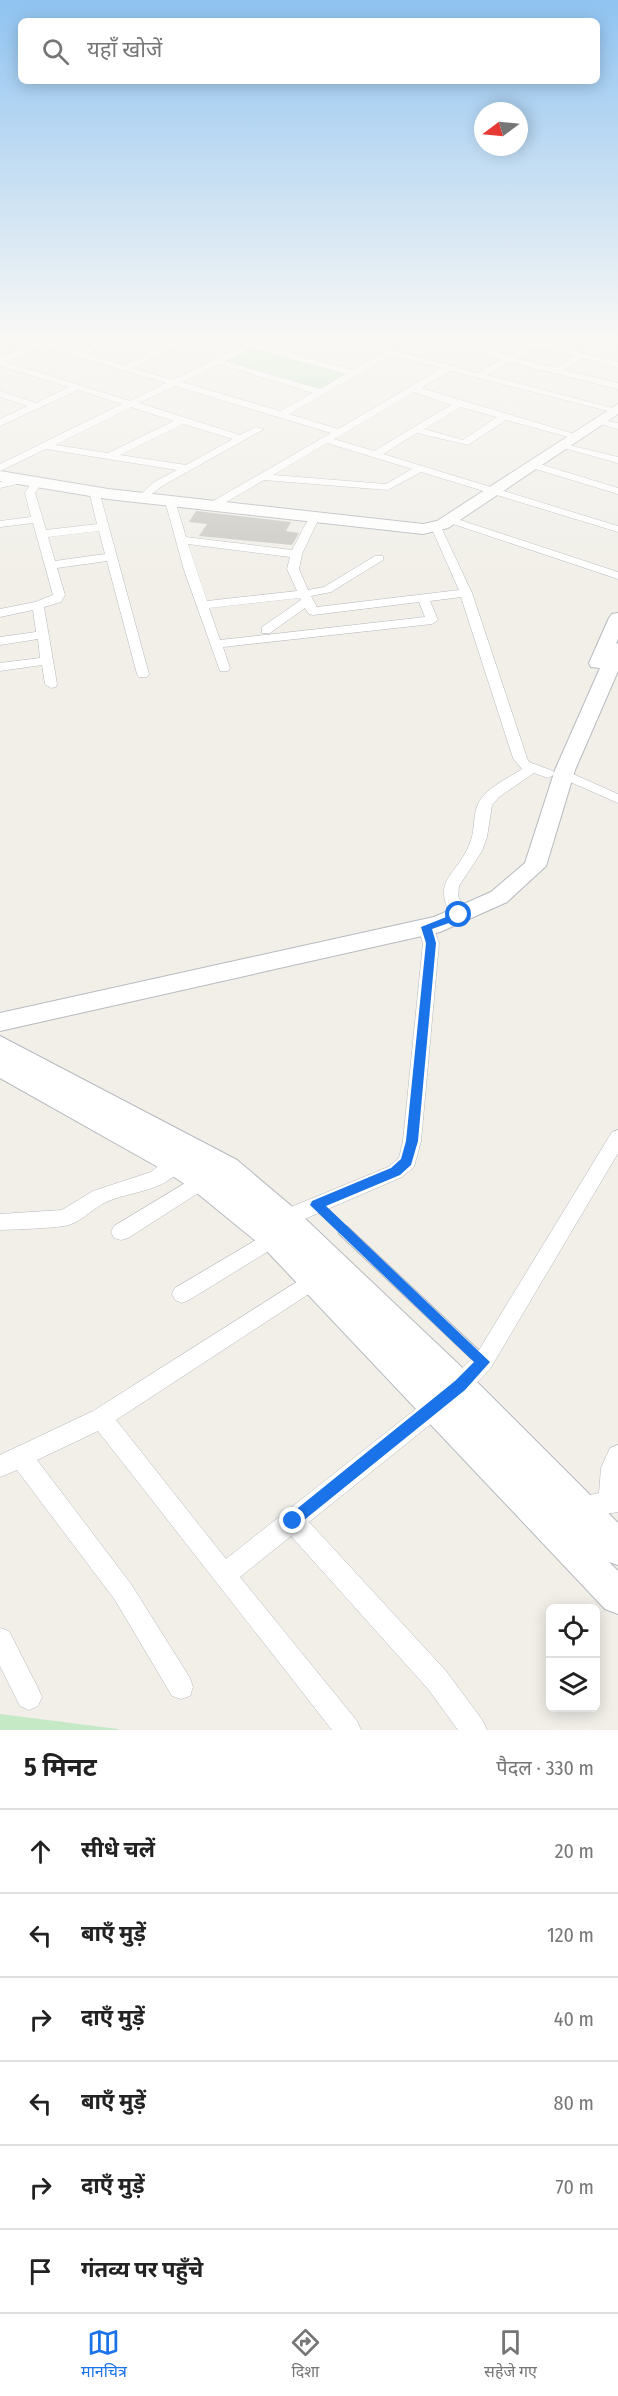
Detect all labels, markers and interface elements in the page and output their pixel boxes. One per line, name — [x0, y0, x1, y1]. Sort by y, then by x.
search box — [18, 18, 600, 84]
icon: search — [39, 35, 72, 68]
text: यहाँ खोजें — [87, 36, 162, 63]
north arrow — [474, 102, 528, 156]
route start — [445, 901, 471, 927]
route end — [279, 1507, 305, 1533]
map controls — [546, 1604, 600, 1712]
button: locate — [546, 1604, 600, 1658]
button: layers — [546, 1658, 600, 1712]
text: 5 मिनट — [24, 1752, 97, 1783]
text: पैदल · 330 m — [496, 1756, 594, 1780]
icon: ahead — [24, 1835, 57, 1868]
text: सीधे चलें — [81, 1836, 155, 1863]
text: 20 m — [555, 1839, 594, 1863]
icon: left — [24, 1919, 57, 1952]
text: बाएँ मुड़ें — [81, 1920, 146, 1947]
text: 120 m — [547, 1923, 594, 1947]
icon: right — [24, 2003, 57, 2036]
text: दाएँ मुड़ें — [81, 2004, 145, 2031]
text: 40 m — [554, 2007, 594, 2031]
icon: left — [24, 2087, 57, 2120]
text: बाएँ मुड़ें — [81, 2088, 146, 2115]
text: 80 m — [554, 2091, 594, 2115]
icon: right — [24, 2171, 57, 2204]
text: दाएँ मुड़ें — [81, 2172, 145, 2199]
text: 70 m — [556, 2175, 594, 2199]
icon: arrive — [24, 2255, 57, 2288]
text: गंतव्य पर पहुँचे — [81, 2256, 203, 2283]
tab: मानचित्र — [81, 2326, 127, 2384]
tab: दिशा — [289, 2326, 322, 2384]
tab: सहेजे गए — [484, 2326, 537, 2384]

